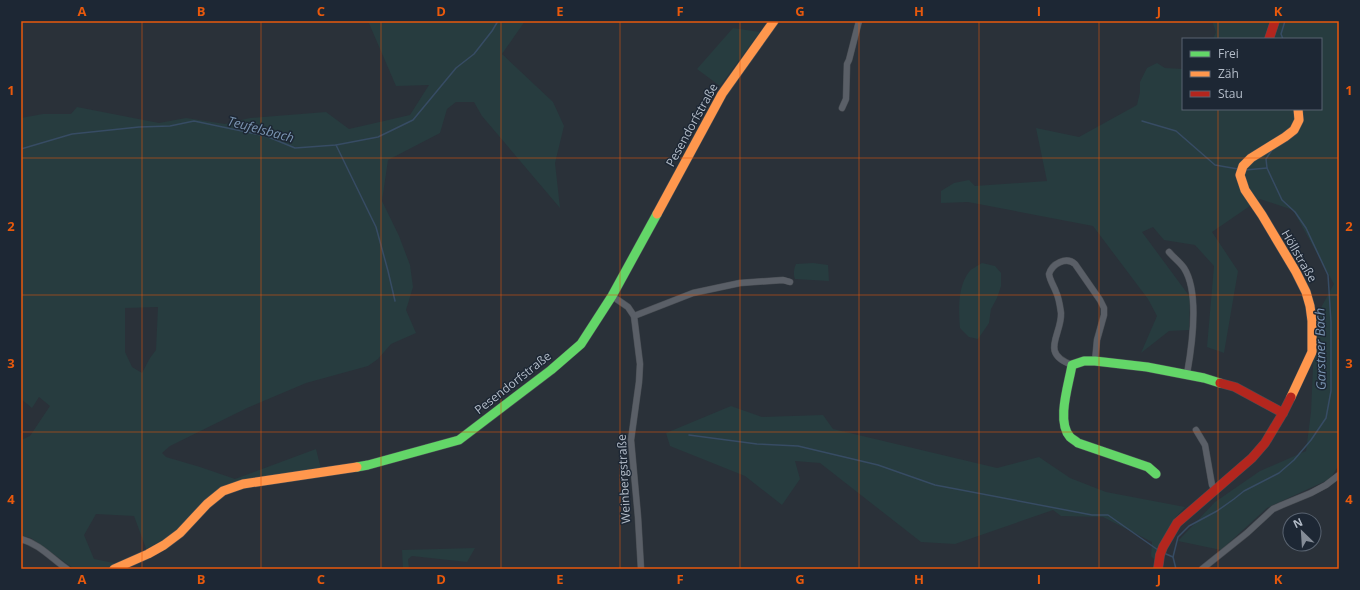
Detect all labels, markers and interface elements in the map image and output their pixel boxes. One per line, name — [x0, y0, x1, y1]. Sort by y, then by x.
text: A — [78, 2, 87, 20]
text: B — [197, 2, 206, 20]
text: C — [317, 2, 325, 20]
text: D — [436, 2, 446, 20]
text: E — [556, 2, 564, 20]
text: F — [676, 2, 684, 20]
text: G — [795, 2, 805, 20]
text: H — [914, 2, 924, 20]
text: I — [1037, 2, 1041, 20]
text: J — [1156, 2, 1161, 20]
text: K — [1274, 2, 1283, 20]
legend — [1182, 38, 1322, 110]
text: Frei — [1218, 45, 1239, 62]
text: Zäh — [1218, 65, 1239, 82]
street label: Pesendorfstraße — [662, 80, 722, 170]
text: 1 — [7, 81, 15, 99]
text: 1 — [1345, 81, 1353, 99]
text: Stau — [1218, 85, 1243, 102]
water label: Teufelsbach — [226, 111, 296, 147]
text: 2 — [7, 217, 15, 235]
text: 2 — [1345, 217, 1353, 235]
street label: Höllstraße — [1278, 226, 1321, 285]
water label: Garstner Bach — [1310, 308, 1330, 390]
street label: Pesendorfstraße — [471, 347, 555, 418]
text: 3 — [7, 354, 15, 372]
text: 3 — [1345, 354, 1353, 372]
street label: Weinbergstraße — [613, 434, 634, 524]
text: 4 — [7, 490, 15, 508]
text: 4 — [1345, 490, 1353, 508]
north arrow — [1282, 512, 1322, 552]
text: N — [1290, 514, 1305, 531]
text: A — [78, 570, 87, 588]
text: B — [197, 570, 206, 588]
text: C — [317, 570, 325, 588]
text: D — [436, 570, 446, 588]
text: E — [556, 570, 564, 588]
text: F — [676, 570, 684, 588]
text: G — [795, 570, 805, 588]
text: H — [914, 570, 924, 588]
text: I — [1037, 570, 1041, 588]
text: J — [1156, 570, 1161, 588]
text: K — [1274, 570, 1283, 588]

